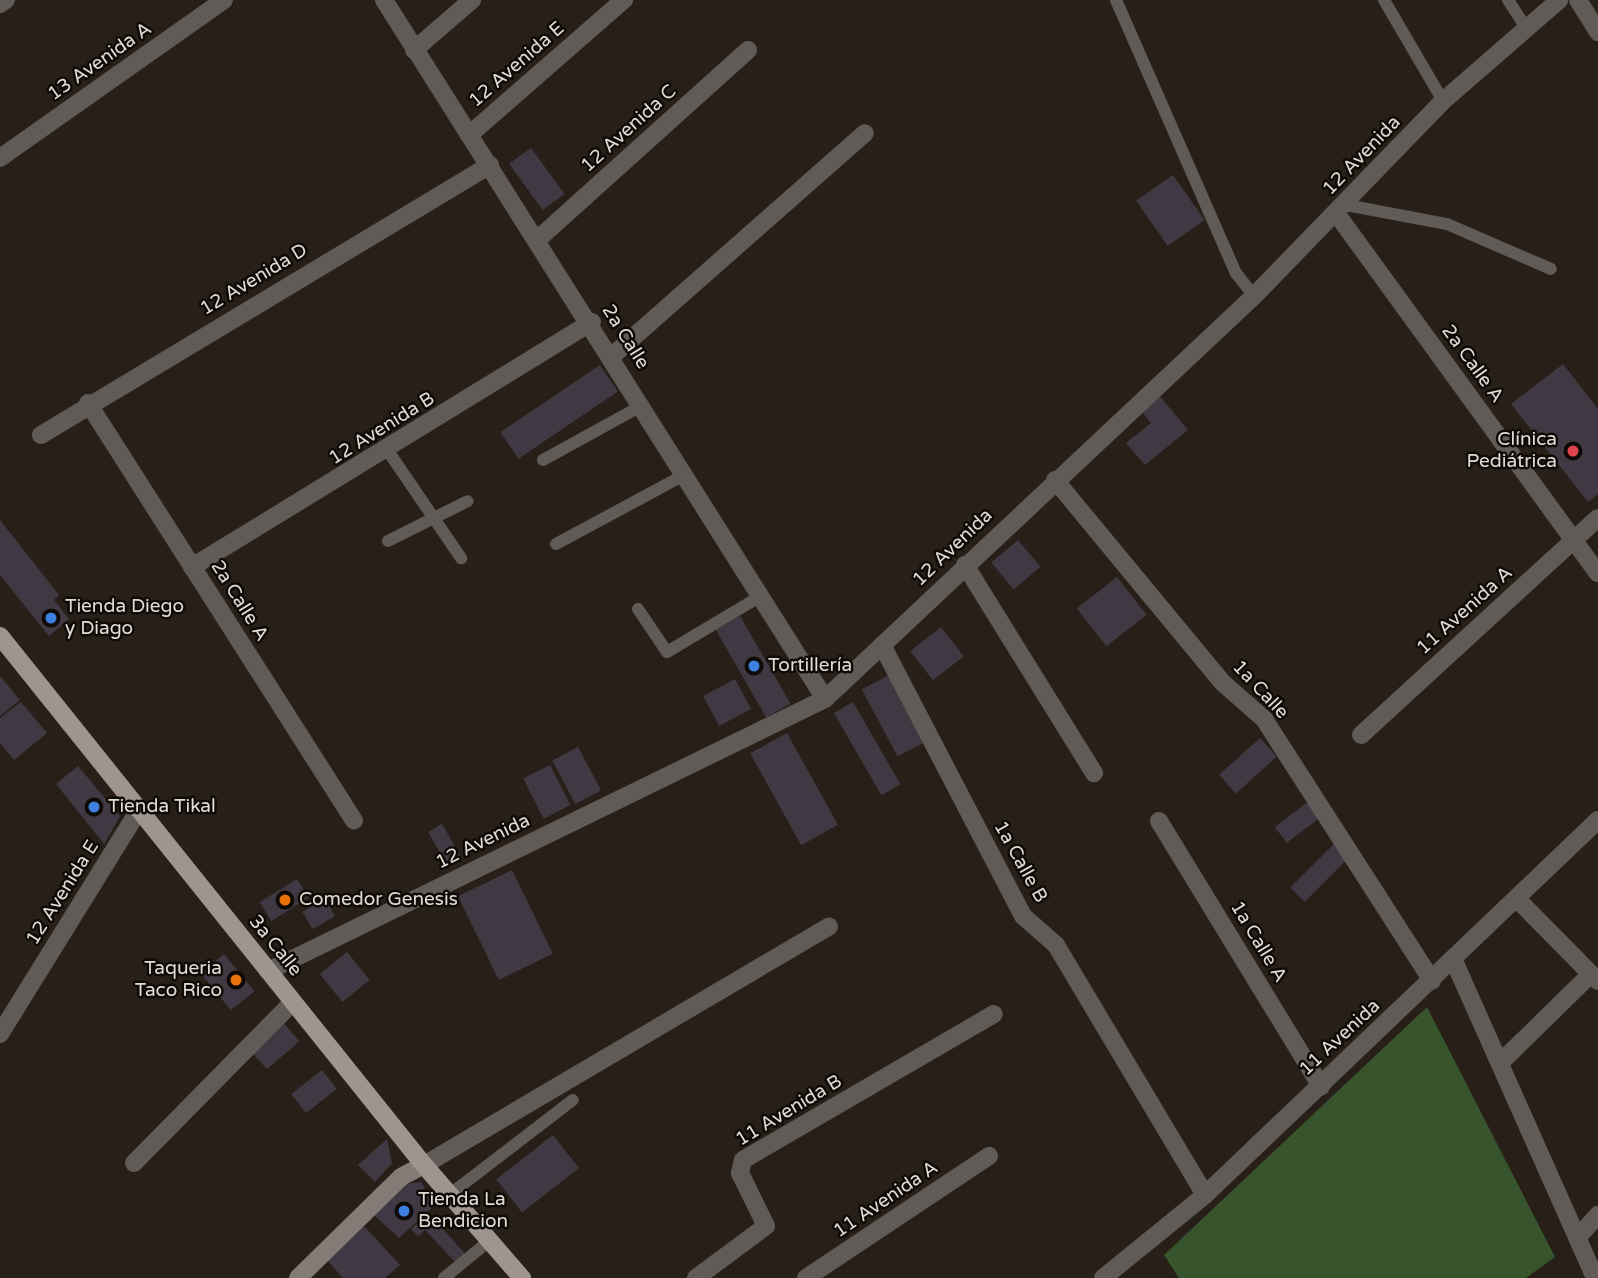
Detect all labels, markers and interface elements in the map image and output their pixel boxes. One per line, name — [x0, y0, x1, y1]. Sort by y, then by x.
street label: 12 Avenida E — [465, 17, 569, 113]
street label: 13 Avenida A — [44, 18, 156, 106]
street label: 12 Avenida C — [577, 80, 681, 178]
street label: 12 Avenida — [1318, 111, 1406, 201]
street label: 12 Avenida D — [196, 239, 312, 321]
street label: 2a Calle — [596, 301, 654, 373]
street label: 2a Calle A — [1436, 321, 1508, 407]
street label: 12 Avenida B — [325, 388, 439, 470]
place label: Clínica Pediátrica — [1467, 429, 1557, 473]
marker: Clínica Pediátrica — [1563, 441, 1583, 461]
street label: 12 Avenida — [908, 504, 998, 592]
street label: 2a Calle A — [205, 556, 273, 646]
street label: 11 Avenida A — [1412, 562, 1518, 660]
place label: Tienda Diego y Diago — [65, 596, 184, 640]
marker: Tienda Diego y Diago — [43, 610, 59, 626]
place label: Tortillería — [768, 655, 852, 677]
street label: 1a Calle — [1227, 656, 1293, 724]
marker: Tortillería — [746, 658, 762, 674]
place label: Tienda Tikal — [108, 796, 216, 818]
marker: Tienda Tikal — [86, 799, 102, 815]
street label: 12 Avenida — [432, 809, 534, 875]
street label: 1a Calle B — [988, 817, 1052, 907]
street label: 12 Avenida E — [22, 836, 104, 950]
place label: Comedor Genesis — [299, 889, 458, 911]
marker: Comedor Genesis — [277, 892, 293, 908]
street label: 1a Calle A — [1225, 897, 1291, 987]
street label: 3a Calle — [244, 911, 306, 981]
place label: Taqueria Taco Rico — [135, 958, 222, 1002]
marker: Taqueria Taco Rico — [228, 972, 244, 988]
street label: 11 Avenida — [1295, 995, 1385, 1081]
street label: 11 Avenida B — [732, 1070, 846, 1152]
street label: 11 Avenida A — [829, 1157, 943, 1243]
place label: Tienda La Bendicion — [418, 1189, 508, 1233]
marker: Tienda La Bendicion — [396, 1203, 412, 1219]

